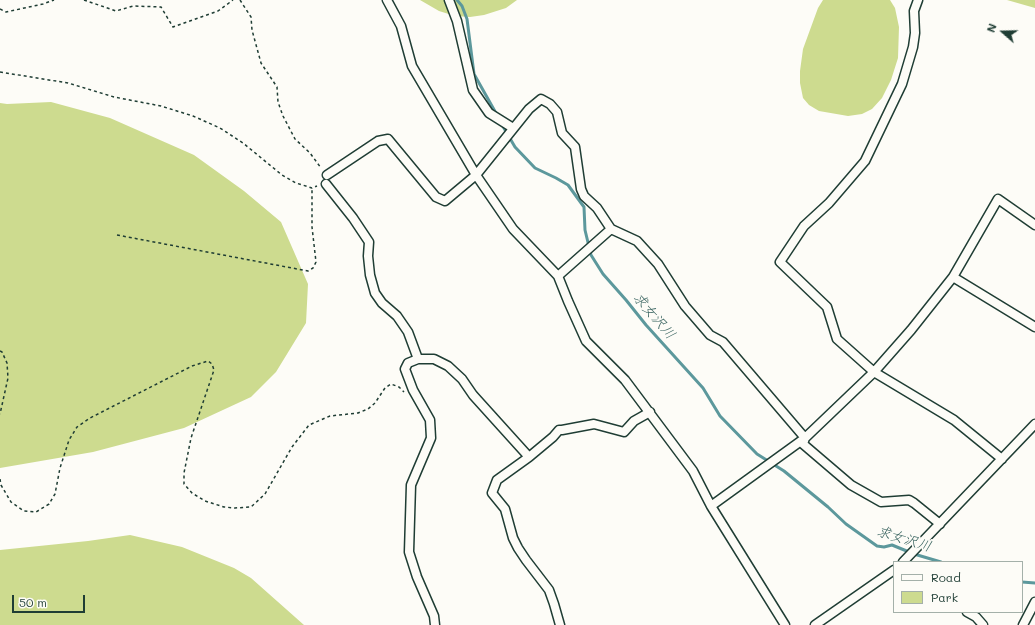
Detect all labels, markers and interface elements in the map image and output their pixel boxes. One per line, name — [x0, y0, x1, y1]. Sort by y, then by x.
north arrow — [983, 12, 1023, 52]
text: N — [983, 21, 1000, 34]
water label: 求女沢川 — [629, 289, 679, 343]
water label: 求女沢川 — [875, 523, 933, 555]
legend — [893, 561, 1023, 613]
text: Road — [931, 569, 961, 585]
scale bar — [14, 587, 87, 613]
text: Park — [931, 589, 958, 605]
text: 50 m — [19, 594, 47, 610]

